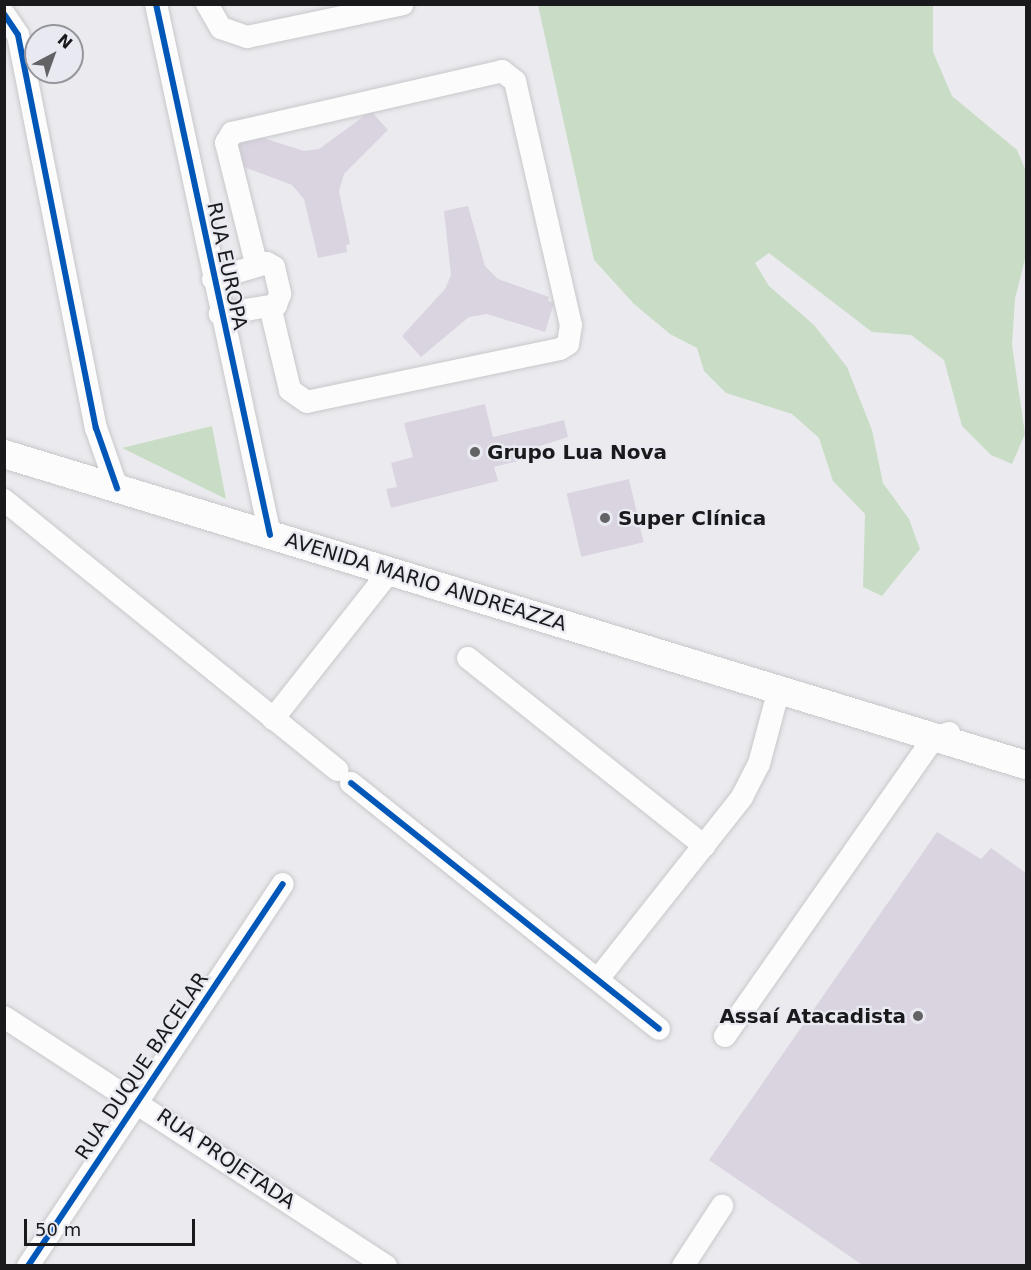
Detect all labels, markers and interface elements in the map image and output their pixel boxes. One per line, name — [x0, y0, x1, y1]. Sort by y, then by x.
north arrow — [24, 24, 84, 84]
text: N — [54, 30, 76, 53]
street label: RUA EUROPA — [202, 200, 252, 332]
place label: Grupo Lua Nova — [487, 440, 667, 464]
marker: Grupo Lua Nova — [468, 445, 482, 459]
place label: Super Clínica — [618, 506, 766, 530]
marker: Super Clínica — [596, 509, 614, 527]
street label: AVENIDA MARIO ANDREAZZA — [282, 528, 570, 636]
street label: RUA DUQUE BACELAR — [70, 968, 214, 1164]
place label: Assaí Atacadista — [719, 1004, 906, 1028]
marker: Assaí Atacadista — [911, 1009, 925, 1023]
street label: RUA PROJETADA — [152, 1104, 300, 1214]
scale bar — [27, 1207, 198, 1245]
text: 50 m — [35, 1219, 81, 1240]

